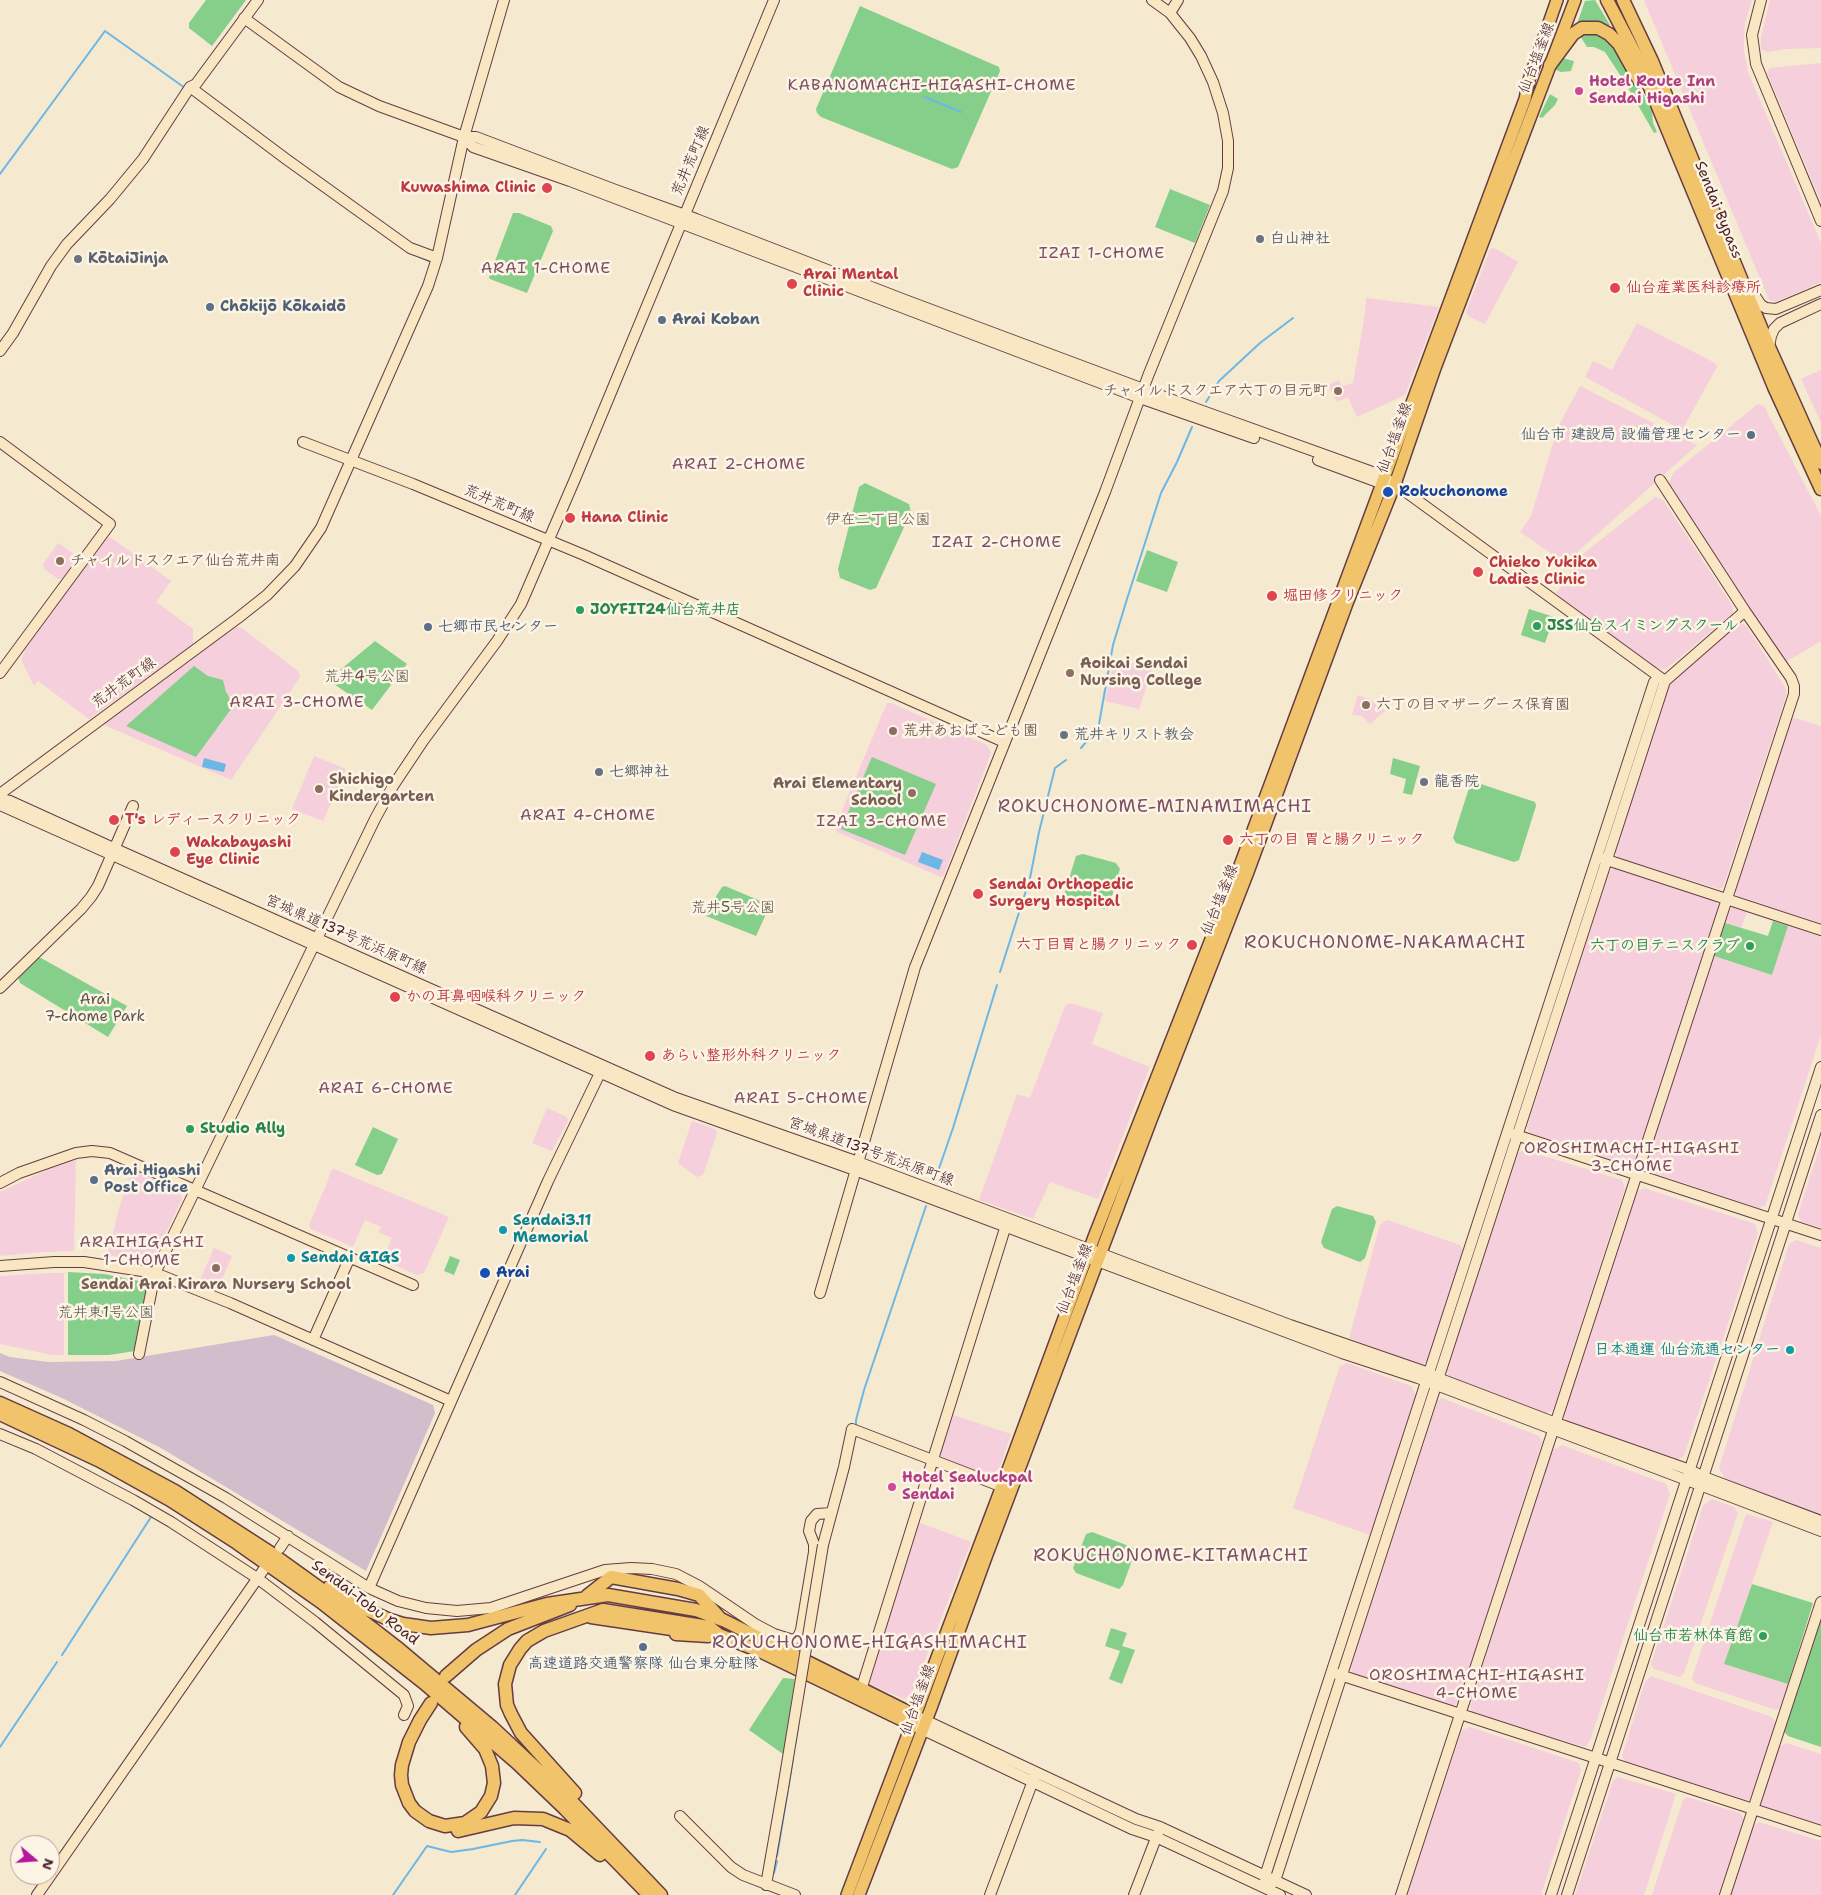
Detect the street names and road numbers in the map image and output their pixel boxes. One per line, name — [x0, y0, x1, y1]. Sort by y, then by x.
street label: 仙台塩釜線 — [1515, 20, 1559, 96]
street label: 荒井荒町線 — [668, 123, 714, 199]
street label: Sendai Bypass — [1690, 159, 1746, 261]
street label: 仙台塩釜線 — [1374, 400, 1416, 476]
street label: 荒井荒町線 — [461, 481, 537, 527]
street label: 荒井荒町線 — [88, 654, 160, 712]
street label: 仙台塩釜線 — [1198, 862, 1242, 938]
street label: 宮城県道137号荒浜原町線 — [262, 891, 430, 979]
street label: 宮城県道137号荒浜原町線 — [786, 1114, 956, 1190]
street label: 仙台塩釜線 — [1053, 1241, 1097, 1317]
street label: Sendai-Tobu Road — [308, 1557, 422, 1649]
street label: 仙台塩釜線 — [897, 1662, 939, 1738]

